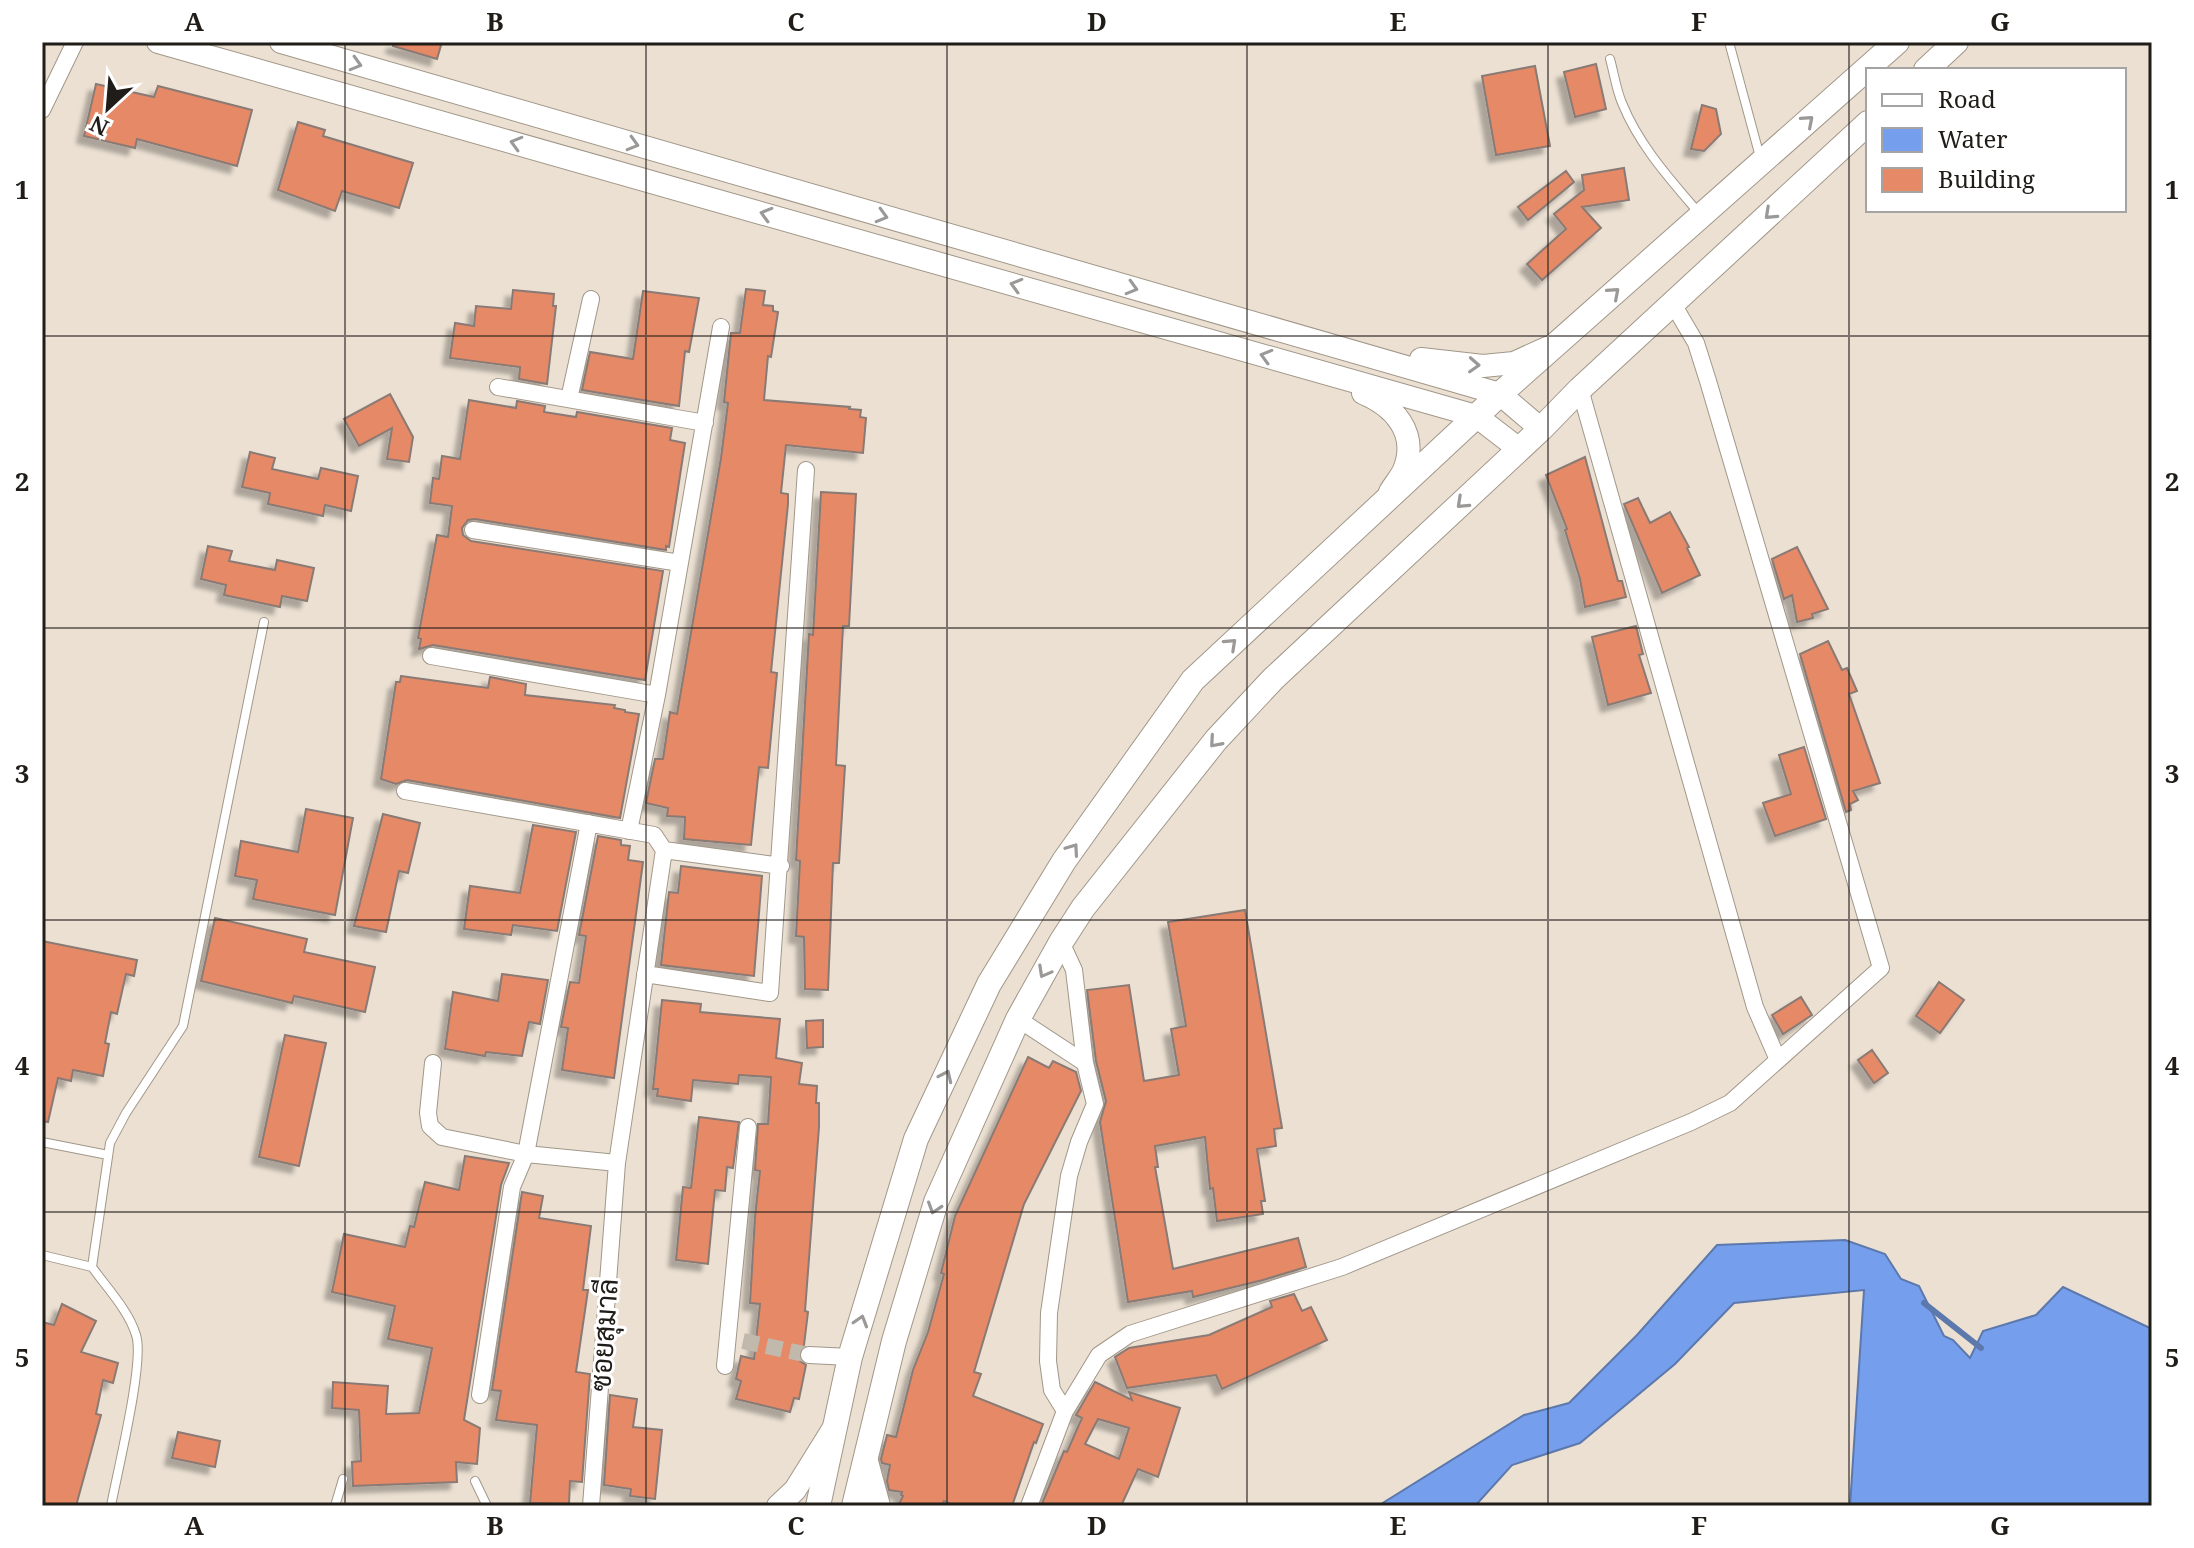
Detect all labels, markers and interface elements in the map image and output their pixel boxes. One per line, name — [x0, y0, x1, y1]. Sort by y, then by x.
text: A — [184, 3, 204, 39]
text: B — [486, 3, 504, 39]
text: C — [787, 3, 805, 39]
text: D — [1087, 3, 1107, 39]
text: E — [1390, 3, 1407, 39]
text: F — [1691, 3, 1707, 39]
text: G — [1990, 3, 2010, 39]
one-way arrow — [348, 55, 362, 71]
north arrow — [68, 68, 148, 148]
legend — [1866, 68, 2126, 212]
text: Road — [1938, 82, 1996, 115]
text: N — [84, 110, 113, 144]
one-way arrow — [1799, 116, 1814, 130]
text: Water — [1938, 122, 2008, 155]
one-way arrow — [625, 135, 639, 151]
one-way arrow — [509, 136, 523, 153]
text: Building — [1938, 162, 2035, 195]
text: 1 — [15, 171, 29, 207]
text: 1 — [2165, 171, 2179, 207]
one-way arrow — [1764, 205, 1779, 219]
one-way arrow — [760, 207, 773, 223]
one-way arrow — [875, 207, 889, 223]
one-way arrow — [1010, 278, 1024, 294]
one-way arrow — [1125, 279, 1139, 295]
one-way arrow — [1604, 288, 1619, 303]
one-way arrow — [1260, 349, 1274, 365]
one-way arrow — [1468, 356, 1481, 373]
text: 2 — [15, 463, 29, 499]
text: 2 — [2165, 463, 2179, 499]
one-way arrow — [1457, 493, 1471, 508]
one-way arrow — [1222, 640, 1237, 654]
one-way arrow — [1210, 732, 1225, 747]
text: 3 — [15, 755, 29, 791]
text: 3 — [2165, 755, 2179, 791]
one-way arrow — [1063, 844, 1077, 858]
one-way arrow — [1038, 964, 1053, 979]
text: 4 — [15, 1047, 30, 1083]
text: 4 — [2165, 1047, 2180, 1083]
one-way arrow — [936, 1070, 952, 1084]
one-way arrow — [928, 1200, 944, 1214]
street label: ซอยสุมาลี — [580, 1277, 628, 1393]
one-way arrow — [852, 1315, 868, 1328]
text: 5 — [15, 1339, 29, 1375]
text: 5 — [2165, 1339, 2179, 1375]
text: A — [184, 1507, 204, 1543]
text: B — [486, 1507, 504, 1543]
text: C — [787, 1507, 805, 1543]
text: D — [1087, 1507, 1107, 1543]
text: E — [1390, 1507, 1407, 1543]
text: F — [1691, 1507, 1707, 1543]
text: G — [1990, 1507, 2010, 1543]

